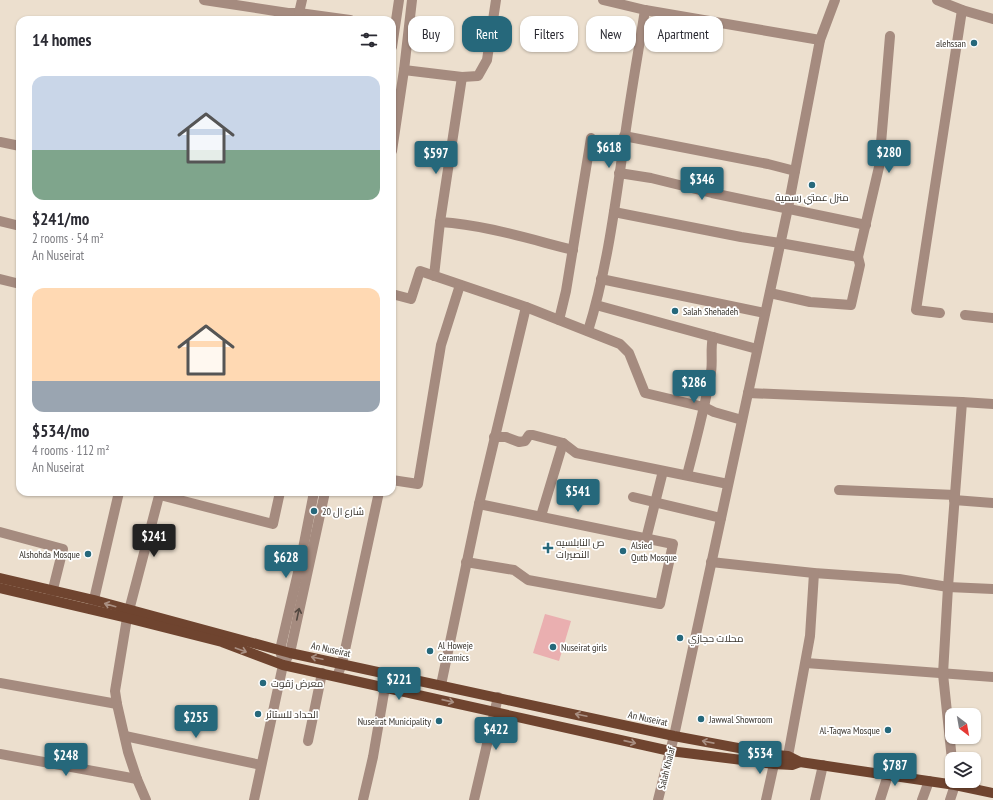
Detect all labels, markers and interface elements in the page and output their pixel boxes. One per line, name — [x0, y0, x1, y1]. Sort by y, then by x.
chip: Buy — [408, 16, 454, 52]
chip: Rent — [462, 16, 512, 52]
chip: Filters — [520, 16, 578, 52]
chip: New — [586, 16, 636, 52]
chip: Apartment — [644, 16, 723, 52]
text: 14 homes — [32, 29, 91, 51]
icon: filters — [358, 29, 380, 51]
place label: alehssan — [936, 37, 966, 50]
marker: alehssan — [969, 38, 979, 48]
icon: home — [170, 102, 242, 174]
pin: $618 — [585, 135, 633, 169]
text: $618 — [597, 139, 621, 156]
pin: $280 — [865, 140, 913, 174]
pin: $597 — [412, 141, 460, 175]
text: $280 — [877, 144, 901, 161]
text: $597 — [424, 145, 448, 162]
pin: $346 — [678, 167, 726, 201]
text: $346 — [690, 171, 714, 188]
marker: منزل عمتي رسمية — [807, 180, 817, 190]
place label: منزل عمتي رسمية — [775, 191, 849, 205]
text: $241/mo — [32, 208, 89, 230]
text: 2 rooms · 54 m² — [32, 230, 104, 247]
text: An Nuseirat — [32, 247, 84, 264]
place label: Salah Shehadeh — [683, 305, 738, 318]
marker: Salah Shehadeh — [670, 306, 680, 316]
icon: home — [170, 314, 242, 386]
pin: $286 — [670, 370, 718, 404]
text: $286 — [682, 374, 706, 391]
text: $534/mo — [32, 420, 89, 442]
text: 4 rooms · 112 m² — [32, 442, 110, 459]
text: An Nuseirat — [32, 459, 84, 476]
pin: $541 — [554, 479, 602, 513]
text: $541 — [566, 483, 590, 500]
place label: شارع ال 20 — [322, 505, 364, 518]
marker: شارع ال 20 — [309, 506, 319, 516]
pin: $241 — [130, 524, 178, 558]
text: $241 — [142, 528, 166, 545]
place label: ص النابلسيه النصيرات — [556, 536, 605, 561]
place label: Alsied Qutb Mosque — [631, 539, 677, 564]
marker: ص النابلسيه النصيرات — [543, 543, 553, 553]
pin: $628 — [262, 545, 310, 579]
marker: Alsied Qutb Mosque — [618, 546, 628, 556]
place label: Alshohda Mosque — [19, 548, 80, 561]
marker: Alshohda Mosque — [83, 549, 93, 559]
text: $628 — [274, 549, 298, 566]
one-way arrow — [104, 601, 117, 608]
one-way arrow — [294, 608, 302, 621]
place label: محلات حجازي — [688, 632, 743, 646]
marker: محلات حجازي — [675, 633, 685, 643]
street label: An Nuseirat — [310, 639, 352, 660]
place label: Al Howeje Ceramics — [438, 639, 473, 664]
place label: Nuseirat girls — [561, 641, 608, 654]
marker: Nuseirat girls — [548, 642, 558, 652]
one-way arrow — [235, 646, 247, 654]
marker: Al Howeje Ceramics — [425, 646, 435, 656]
one-way arrow — [311, 654, 324, 662]
pin: $221 — [375, 667, 423, 701]
text: $221 — [387, 671, 411, 688]
place label: معرض زقوت — [271, 677, 323, 690]
marker: معرض زقوت — [258, 678, 268, 688]
one-way arrow — [442, 698, 455, 706]
pin: $255 — [172, 705, 220, 739]
place label: الحداد للستائر — [265, 708, 318, 721]
street label: An Nuseirat — [627, 708, 669, 729]
north arrow — [945, 708, 981, 744]
map controls — [945, 708, 981, 788]
text: $255 — [184, 709, 208, 726]
marker: الحداد للستائر — [253, 709, 263, 719]
one-way arrow — [575, 711, 588, 719]
place label: Jawwal Showroom — [708, 713, 772, 726]
marker: Jawwal Showroom — [696, 714, 706, 724]
place label: Nuseirat Municipality — [358, 715, 431, 728]
marker: Nuseirat Municipality — [434, 716, 444, 726]
pin: $422 — [472, 717, 520, 751]
text: $422 — [484, 721, 508, 738]
place label: Al-Taqwa Mosque — [819, 724, 880, 737]
marker: Al-Taqwa Mosque — [883, 725, 893, 735]
one-way arrow — [623, 738, 636, 746]
one-way arrow — [702, 738, 715, 746]
pin: $534 — [736, 741, 784, 775]
pin: $248 — [42, 743, 90, 777]
street label: Salah Khalaf — [655, 745, 678, 791]
text: $534 — [748, 745, 772, 762]
text: $248 — [54, 747, 78, 764]
button: layers — [945, 752, 981, 788]
pin: $787 — [871, 753, 919, 787]
text: $787 — [883, 757, 907, 774]

